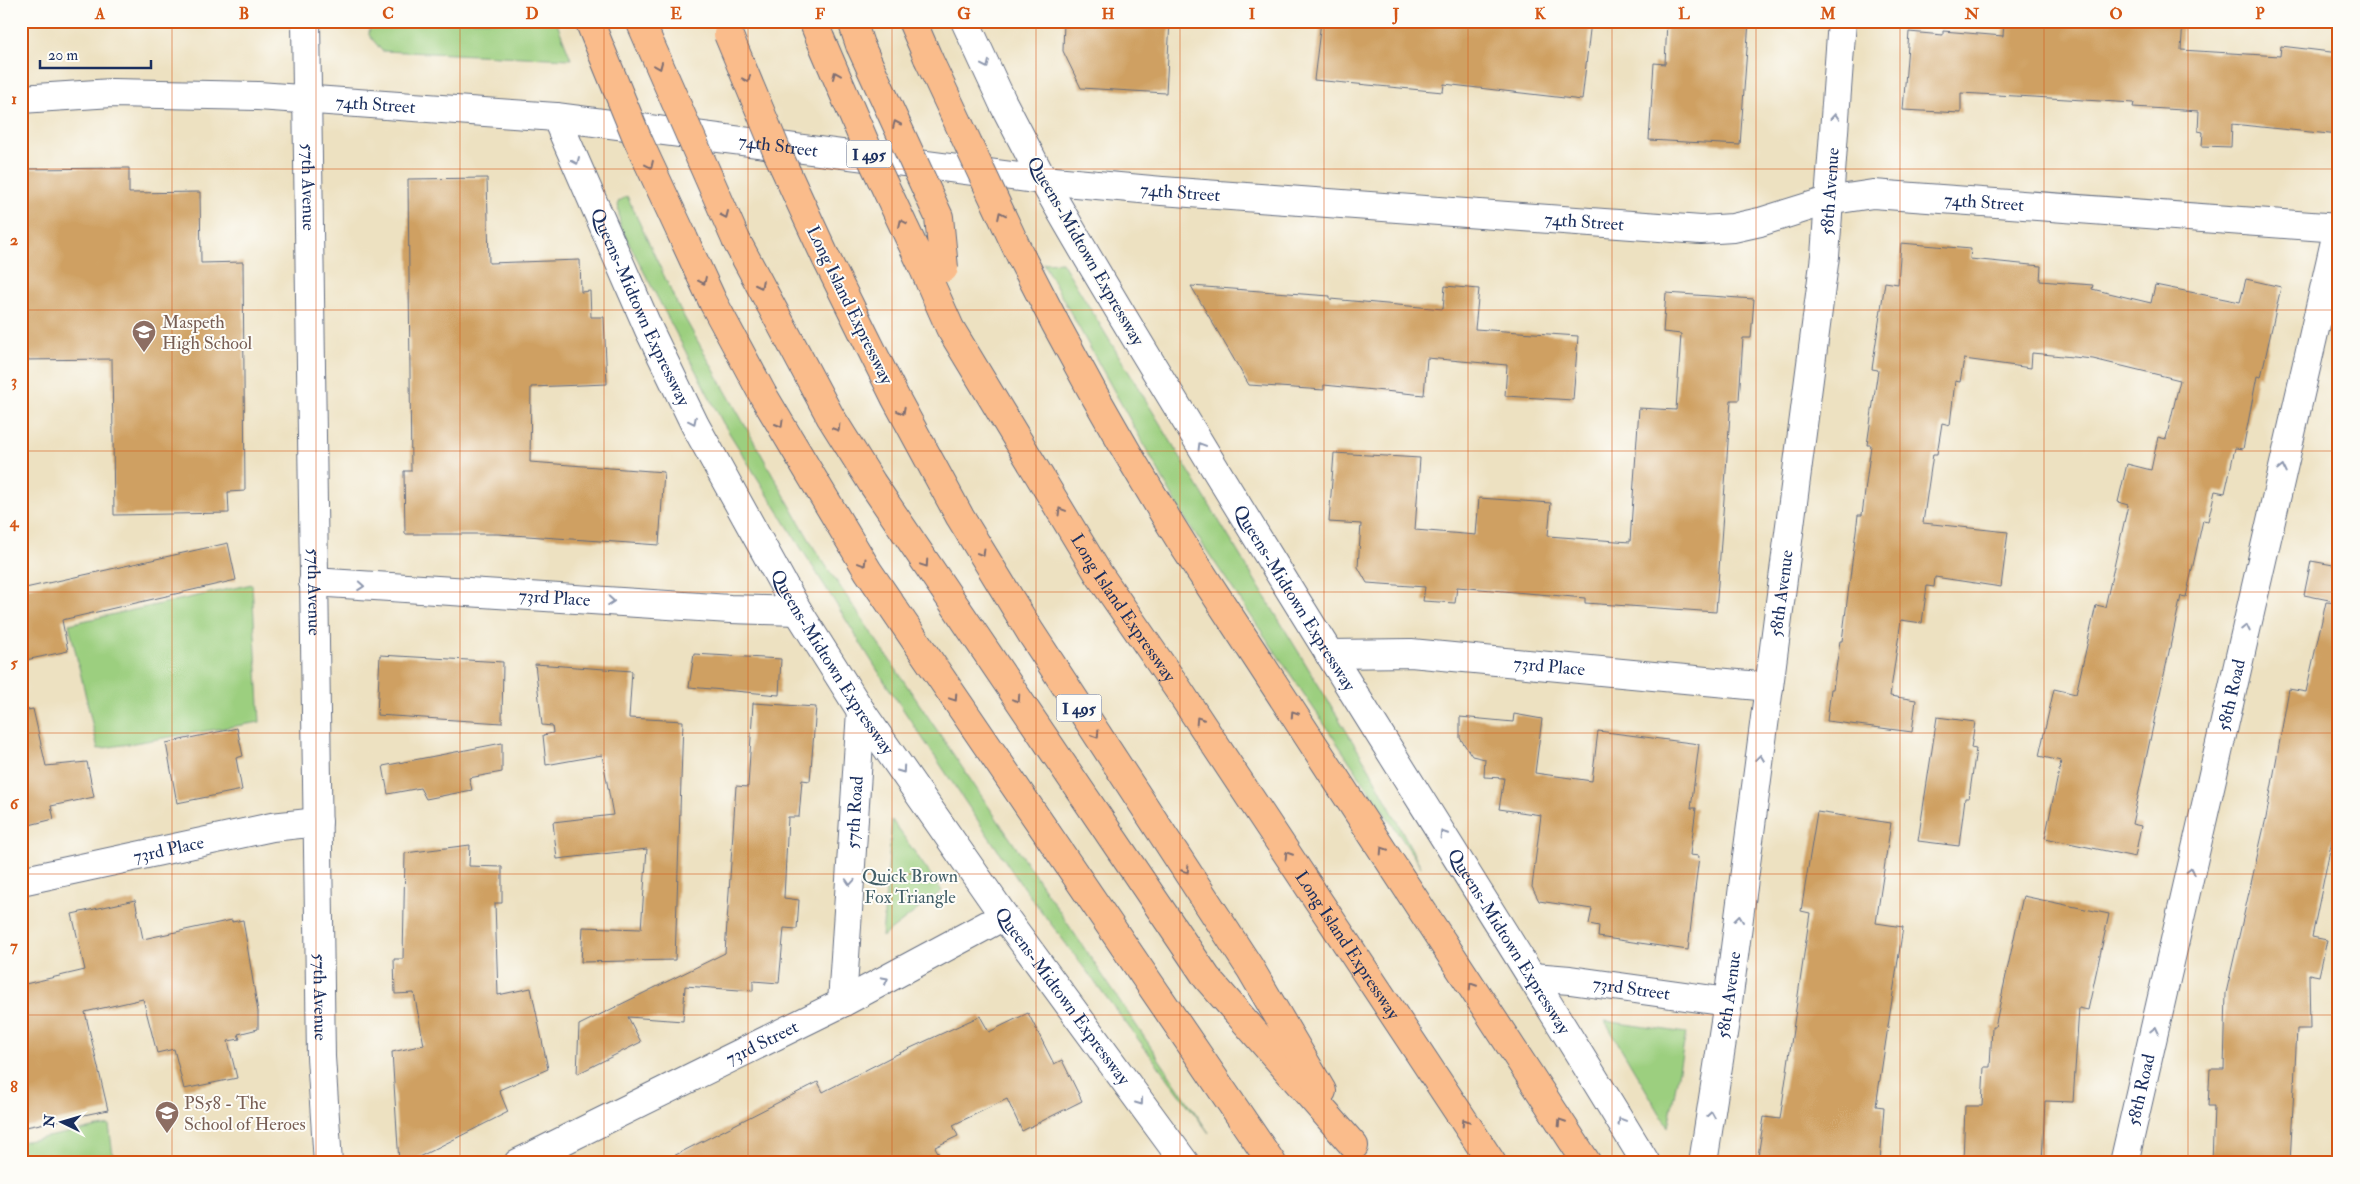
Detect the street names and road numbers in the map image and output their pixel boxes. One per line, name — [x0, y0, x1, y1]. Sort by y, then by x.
street label: 74th Street — [335, 90, 416, 119]
street label: 74th Street — [737, 130, 819, 163]
road number: I 495 — [846, 140, 892, 168]
street label: 57th Avenue — [296, 143, 320, 231]
street label: 58th Avenue — [1816, 146, 1845, 236]
street label: Queens-Midtown Expressway — [1022, 153, 1150, 351]
street label: 74th Street — [1139, 178, 1221, 207]
street label: 74th Street — [1943, 188, 2025, 217]
street label: Queens-Midtown Expressway — [585, 205, 696, 411]
street label: 74th Street — [1543, 208, 1625, 236]
street label: Long Island Expressway — [801, 222, 898, 389]
street label: Queens-Midtown Expressway — [1228, 501, 1361, 697]
street label: Long Island Expressway — [1065, 530, 1181, 688]
street label: 57th Avenue — [302, 548, 326, 636]
street label: 58th Avenue — [1765, 548, 1799, 638]
street label: Queens-Midtown Expressway — [765, 565, 900, 760]
street label: 73rd Place — [518, 584, 592, 612]
street label: 73rd Place — [1512, 652, 1587, 682]
street label: 58th Road — [2212, 657, 2251, 733]
road number: I 495 — [1056, 694, 1102, 721]
street label: 57th Road — [841, 775, 869, 850]
street label: 73rd Place — [131, 831, 207, 869]
street label: Queens-Midtown Expressway — [1442, 845, 1576, 1040]
street label: Long Island Expressway — [1290, 867, 1405, 1025]
street label: Queens-Midtown Expressway — [989, 903, 1136, 1091]
street label: 58th Avenue — [1711, 950, 1747, 1040]
street label: 57th Avenue — [307, 953, 332, 1041]
street label: 73rd Street — [1591, 972, 1672, 1006]
street label: 73rd Street — [722, 1015, 802, 1071]
street label: 58th Road — [2122, 1052, 2161, 1128]

